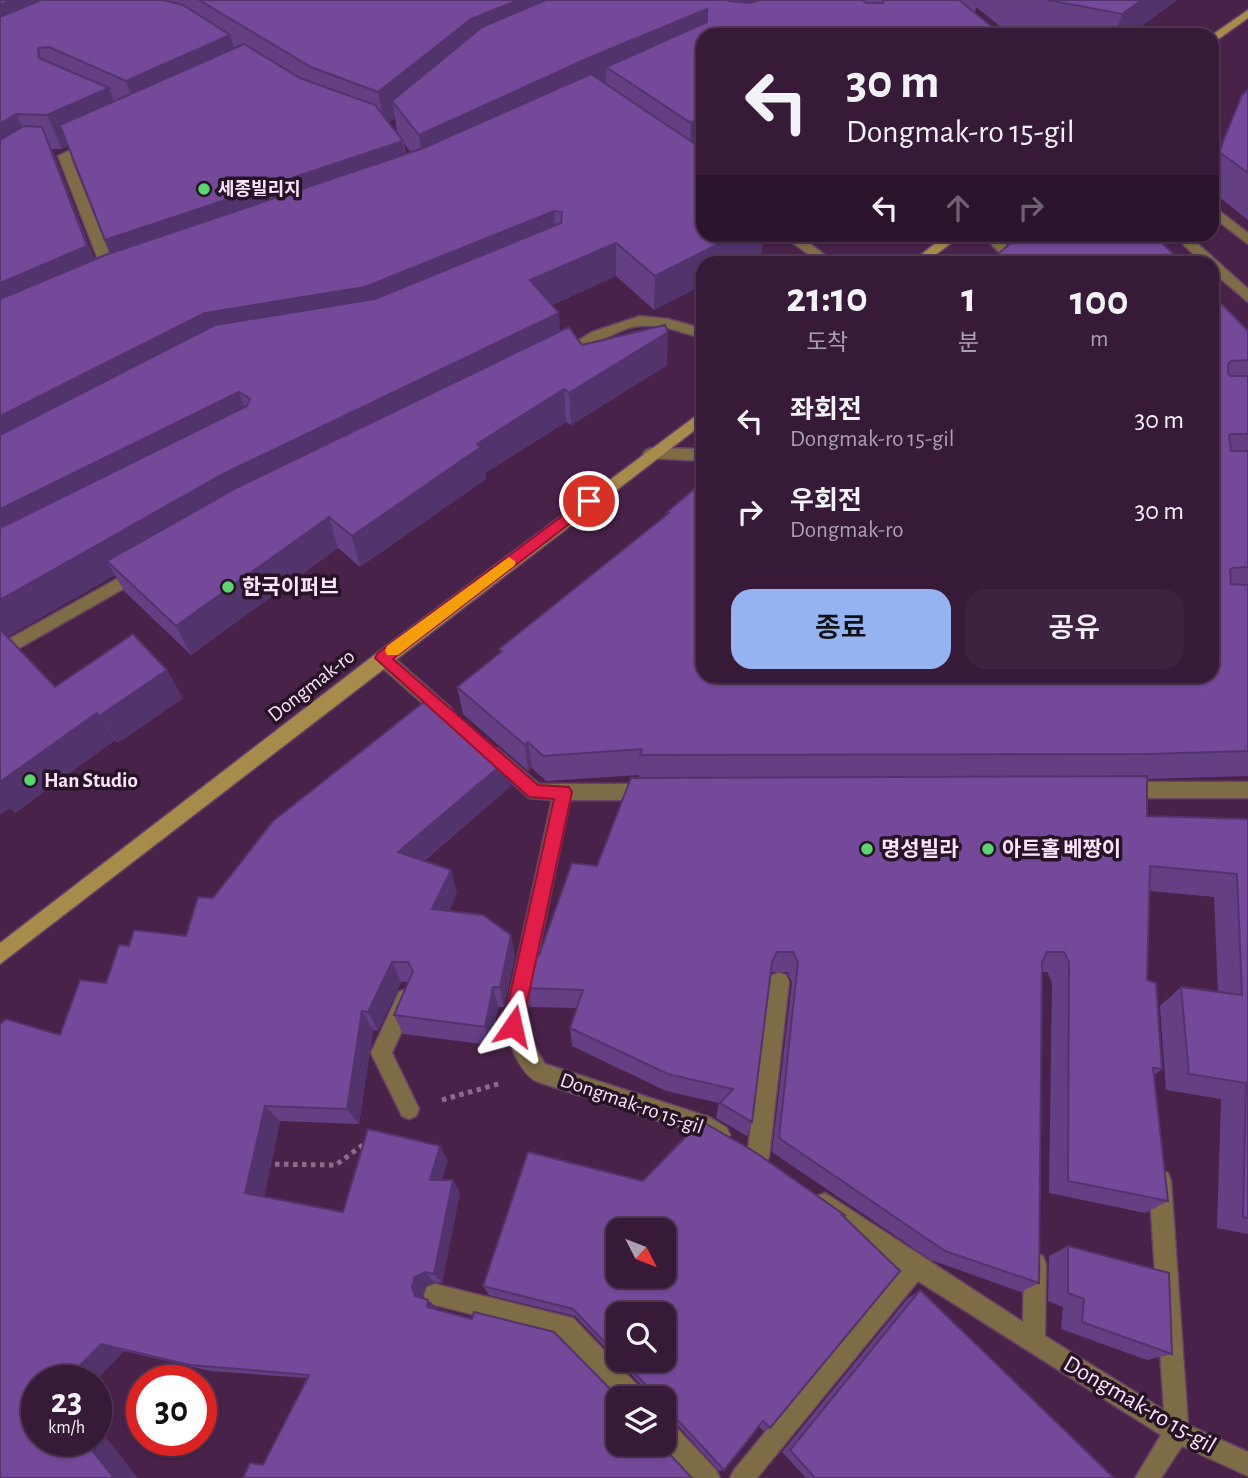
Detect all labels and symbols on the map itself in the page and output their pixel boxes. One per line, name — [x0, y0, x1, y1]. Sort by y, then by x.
place label: 세종빌리지 — [218, 180, 301, 199]
marker: 세종빌리지 — [196, 181, 212, 197]
pin — [559, 471, 619, 531]
place label: 한국이퍼브 — [242, 576, 339, 598]
marker: 한국이퍼브 — [220, 579, 236, 595]
street label: Dongmak-ro — [264, 645, 359, 726]
place label: Han Studio — [44, 770, 138, 791]
marker: Han Studio — [22, 772, 38, 788]
place label: 명성빌라 — [881, 838, 959, 860]
place label: 아트홀 베짱이 — [1002, 838, 1121, 860]
marker: 명성빌라 — [859, 841, 875, 857]
marker: 아트홀 베짱이 — [980, 841, 996, 857]
position arrow — [476, 989, 550, 1063]
street label: Dongmak-ro 15-gil — [557, 1069, 706, 1138]
north arrow — [606, 1218, 676, 1288]
street label: Dongmak-ro 15-gil — [1059, 1352, 1220, 1458]
speed limit sign: 30 — [126, 1365, 217, 1456]

